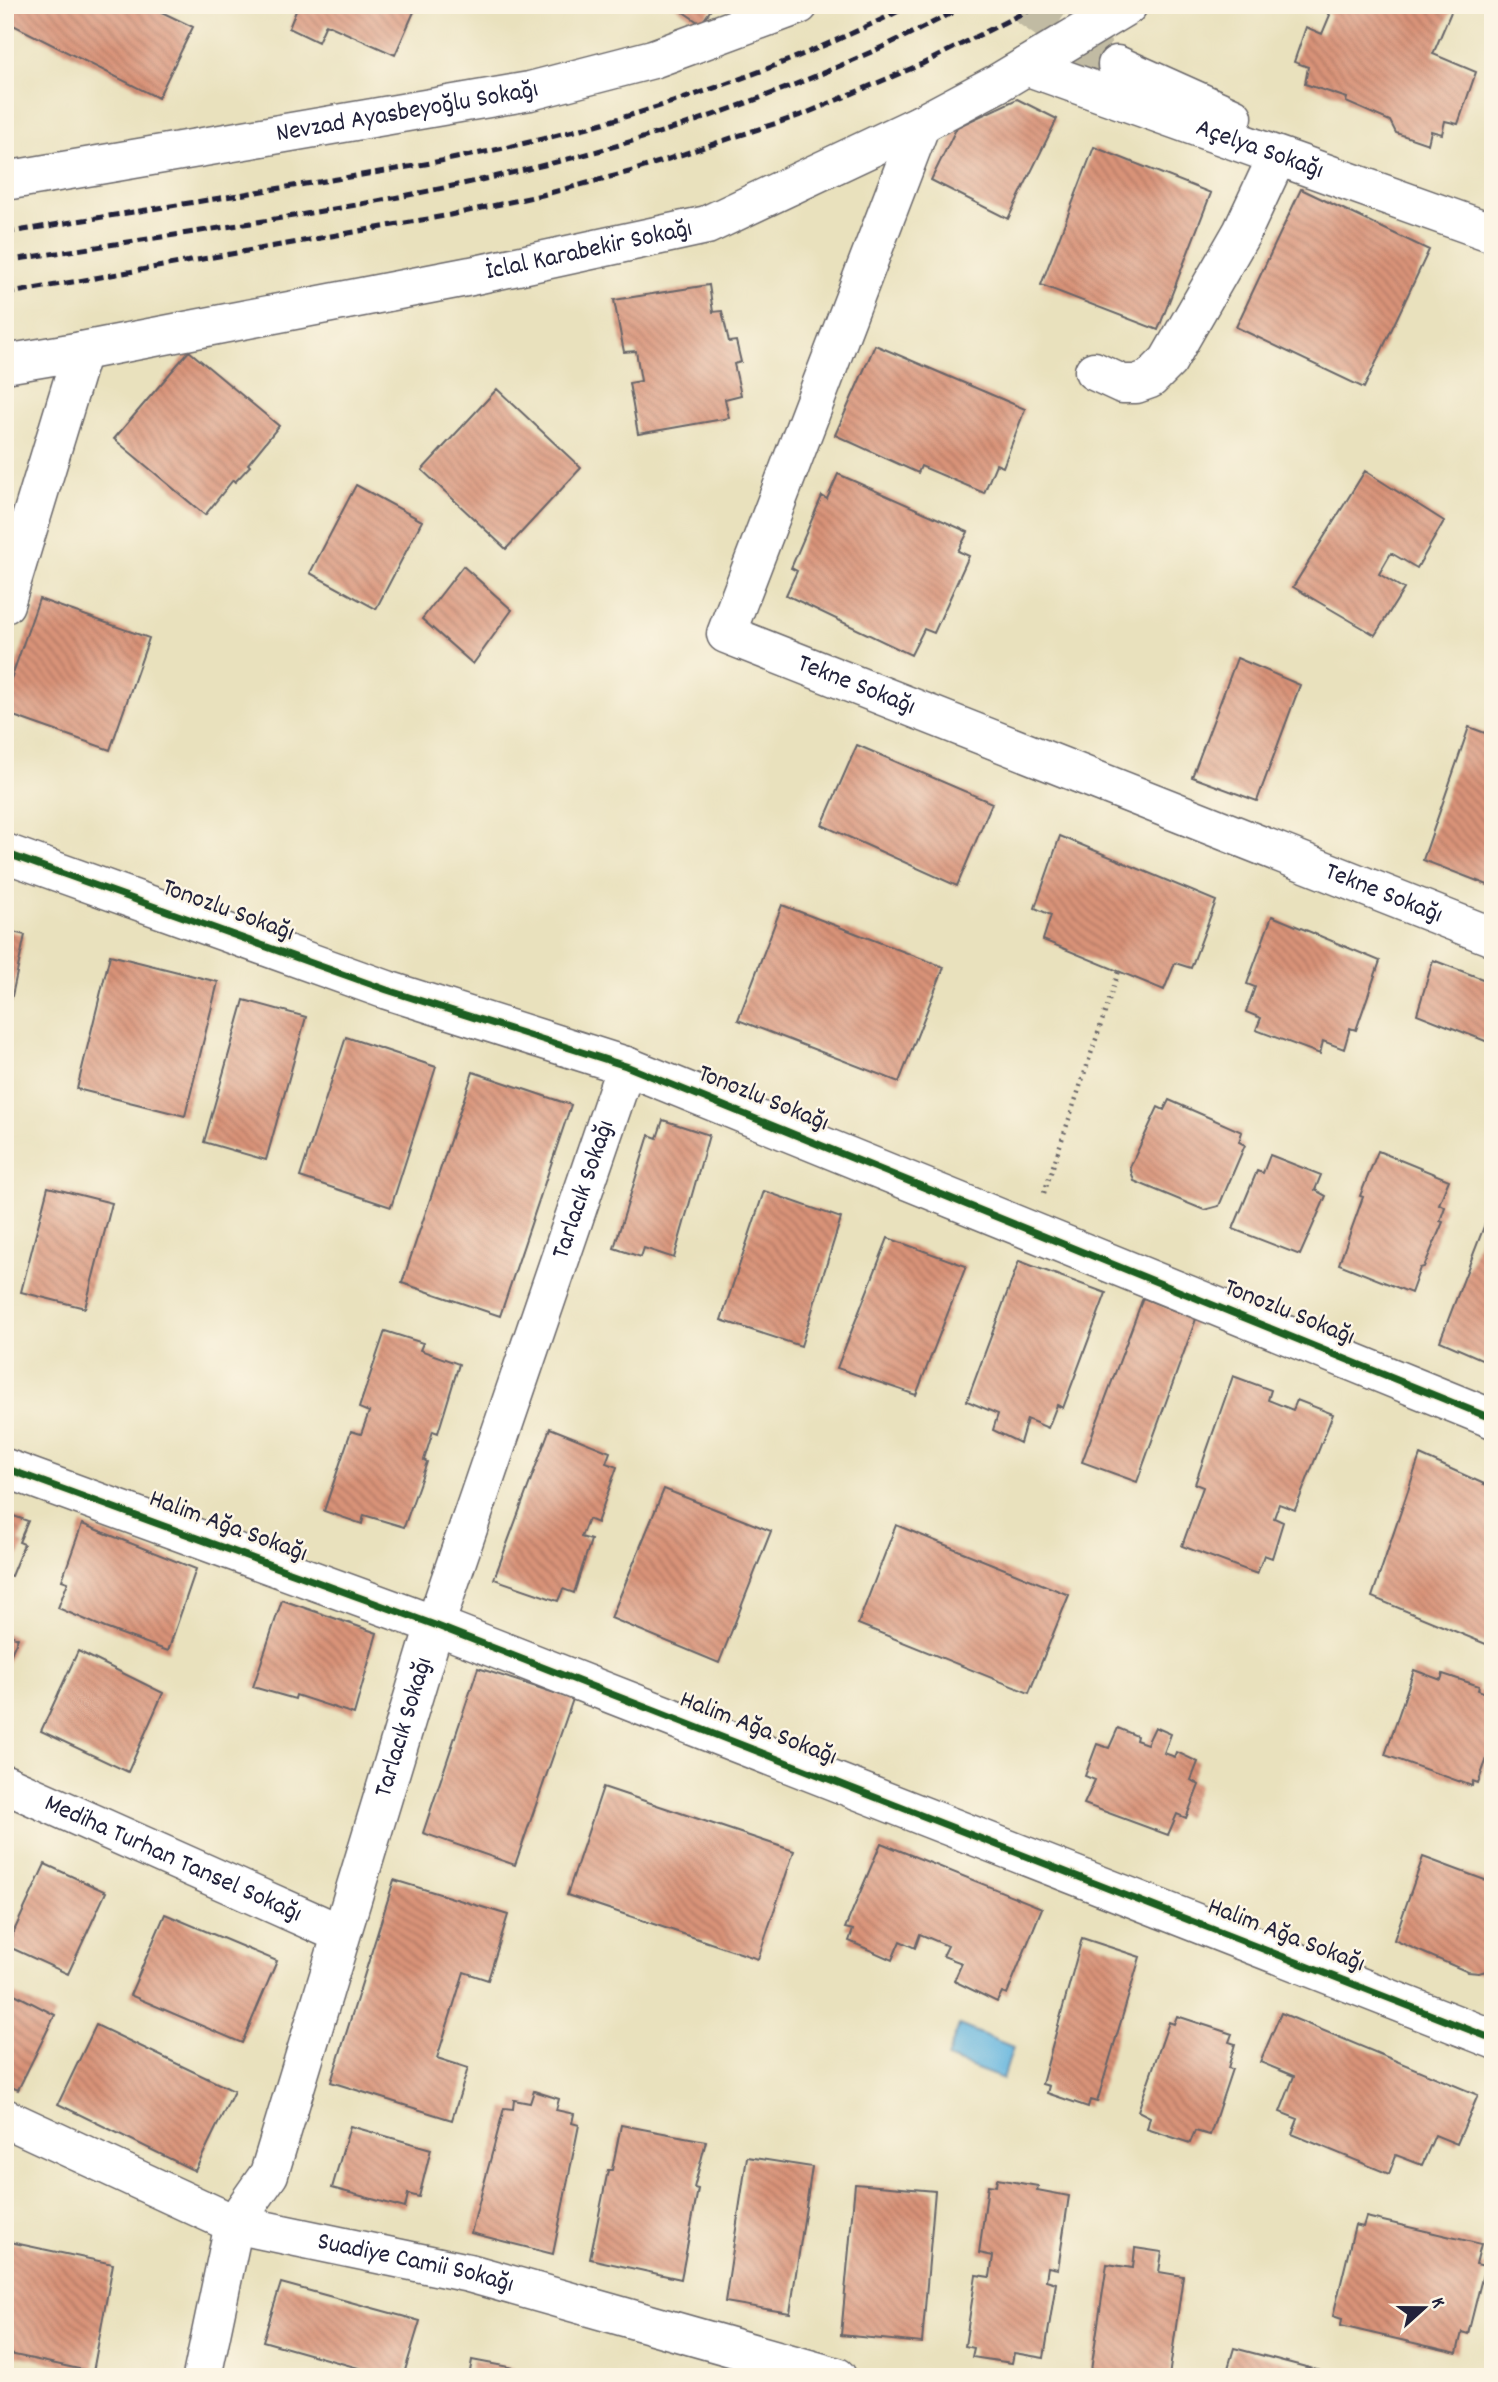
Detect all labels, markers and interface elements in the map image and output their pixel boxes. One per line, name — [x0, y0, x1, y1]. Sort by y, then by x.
street label: Nevzad Ayasbeyoğlu Sokağı — [273, 71, 542, 153]
street label: Açelya Sokağı — [1191, 110, 1328, 189]
street label: İclal Karabekir Sokağı — [482, 210, 696, 291]
street label: Tekne Sokağı — [792, 645, 921, 725]
street label: Tekne Sokağı — [1319, 854, 1448, 934]
street label: Tonozlu Sokağı — [157, 870, 299, 952]
street label: Tonozlu Sokağı — [692, 1056, 834, 1142]
street label: Tarlacık Sokağı — [543, 1115, 625, 1264]
street label: Tonozlu Sokağı — [1218, 1270, 1360, 1356]
street label: Halim Ağa Sokağı — [144, 1481, 312, 1573]
street label: Tarlacık Sokağı — [365, 1653, 443, 1802]
street label: Halim Ağa Sokağı — [674, 1682, 842, 1776]
street label: Mediha Turhan Tansel Sokağı — [38, 1785, 308, 1933]
street label: Halim Ağa Sokağı — [1202, 1889, 1370, 1983]
street label: Suadiye Camii Sokağı — [314, 2223, 518, 2303]
north arrow — [1390, 2274, 1460, 2344]
text: K — [1422, 2294, 1451, 2312]

